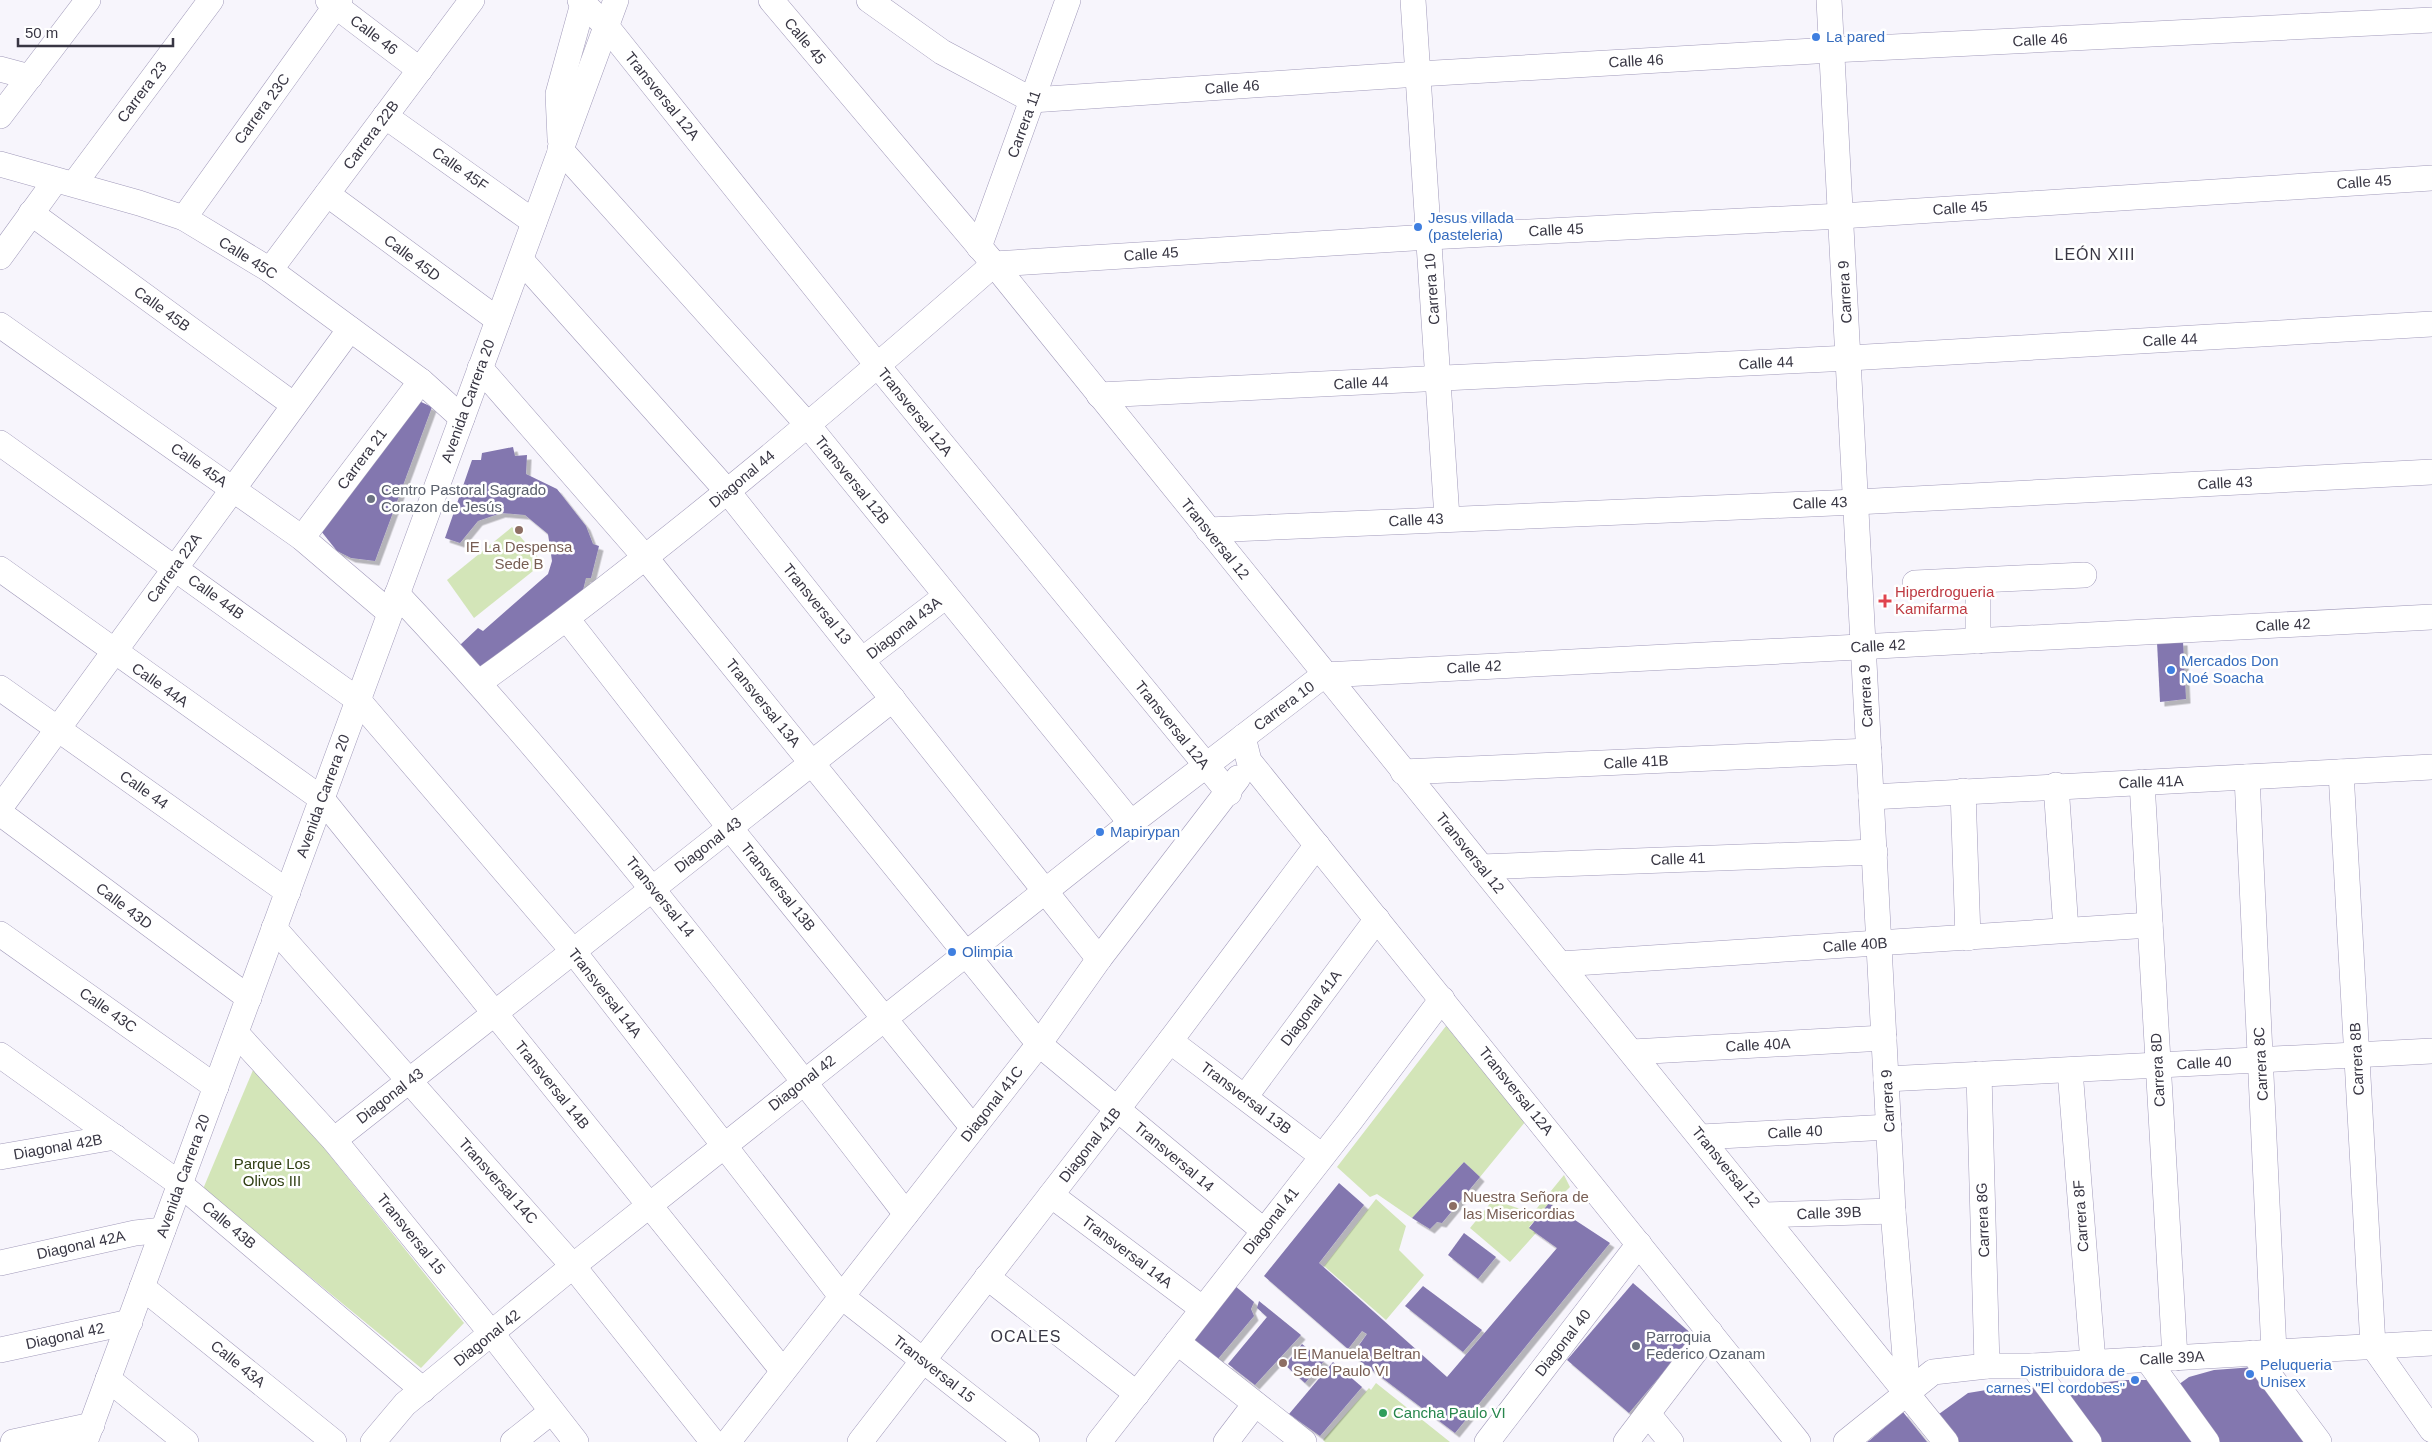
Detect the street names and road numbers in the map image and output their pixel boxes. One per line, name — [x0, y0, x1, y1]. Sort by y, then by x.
street label: Calle 46 — [347, 11, 401, 58]
street label: Calle 45 — [781, 14, 830, 67]
street label: Calle 46 — [2012, 30, 2068, 49]
street label: Transversal 12A — [622, 48, 703, 143]
street label: Calle 46 — [1608, 51, 1664, 70]
street label: Carrera 23 — [113, 58, 170, 125]
street label: Carrera 23C — [230, 70, 293, 147]
street label: Calle 46 — [1204, 76, 1260, 97]
street label: Carrera 11 — [1003, 88, 1044, 160]
street label: Carrera 22B — [339, 97, 402, 172]
street label: Calle 45F — [429, 143, 491, 194]
street label: Calle 45 — [2336, 171, 2392, 192]
street label: Calle 45 — [1932, 197, 1988, 218]
street label: Calle 45 — [1528, 220, 1584, 239]
street label: Calle 45D — [381, 231, 444, 284]
street label: Calle 45C — [216, 233, 281, 282]
street label: Calle 45 — [1123, 243, 1179, 264]
street label: Carrera 10 — [1421, 253, 1442, 325]
street label: Carrera 9 — [1834, 260, 1855, 324]
street label: Calle 45B — [131, 283, 194, 335]
street label: Calle 44 — [2142, 330, 2198, 349]
street label: Avenida Carrera 20 — [437, 337, 498, 465]
street label: Calle 44 — [1738, 353, 1794, 372]
street label: Transversal 12A — [875, 364, 956, 459]
street label: Calle 44 — [1333, 373, 1389, 392]
street label: Carrera 21 — [333, 425, 390, 492]
street label: Transversal 12B — [812, 432, 893, 527]
street label: Calle 45A — [168, 439, 231, 490]
street label: Diagonal 44 — [706, 446, 778, 511]
street label: Calle 43 — [2197, 473, 2253, 492]
street label: Calle 43 — [1792, 493, 1848, 512]
street label: Transversal 12 — [1178, 495, 1253, 582]
street label: Calle 43 — [1388, 510, 1444, 529]
street label: Carrera 22A — [143, 530, 204, 606]
street label: Transversal 13 — [780, 560, 855, 647]
street label: Calle 44B — [185, 571, 248, 623]
street label: Diagonal 43A — [863, 593, 944, 662]
street label: Calle 42 — [2255, 615, 2311, 634]
street label: Calle 42 — [1850, 636, 1906, 655]
street label: Transversal 13A — [723, 655, 804, 750]
street label: Calle 42 — [1446, 657, 1502, 676]
street label: Calle 44A — [129, 659, 192, 710]
street label: Carrera 9 — [1855, 664, 1876, 728]
street label: Transversal 12A — [1132, 677, 1213, 772]
street label: Carrera 10 — [1250, 677, 1317, 734]
street label: Avenida Carrera 20 — [292, 732, 353, 860]
street label: Calle 41B — [1603, 751, 1669, 772]
street label: Calle 44 — [117, 767, 172, 812]
street label: Calle 41A — [2118, 772, 2184, 791]
street label: Transversal 12 — [1433, 809, 1508, 896]
street label: Diagonal 43 — [671, 813, 744, 876]
street label: Transversal 13B — [738, 839, 819, 934]
street label: Calle 41 — [1650, 849, 1706, 868]
street label: Transversal 14 — [623, 853, 698, 940]
street label: Calle 43D — [93, 879, 156, 932]
street label: Calle 40B — [1822, 934, 1888, 955]
street label: Transversal 14A — [565, 945, 646, 1041]
street label: Diagonal 41A — [1277, 967, 1344, 1049]
street label: Calle 43C — [76, 984, 140, 1036]
street label: Carrera 8B — [2346, 1022, 2367, 1096]
street label: Carrera 8C — [2250, 1026, 2271, 1102]
street label: Carrera 8D — [2147, 1032, 2168, 1108]
street label: Calle 40A — [1725, 1034, 1791, 1055]
street label: Transversal 14B — [512, 1037, 593, 1132]
street label: Transversal 12A — [1476, 1043, 1557, 1138]
street label: Diagonal 42 — [765, 1051, 838, 1114]
street label: Calle 40 — [2176, 1053, 2232, 1072]
street label: Transversal 13B — [1198, 1058, 1295, 1137]
street label: Diagonal 41C — [957, 1063, 1026, 1145]
street label: Diagonal 43 — [353, 1064, 426, 1127]
street label: Carrera 9 — [1877, 1069, 1898, 1133]
street label: Diagonal 41B — [1055, 1104, 1124, 1185]
street label: Avenida Carrera 20 — [152, 1112, 213, 1240]
street label: Transversal 14 — [1131, 1118, 1218, 1195]
street label: Calle 40 — [1767, 1122, 1823, 1141]
street label: Transversal 12 — [1689, 1123, 1764, 1210]
street label: Diagonal 42B — [12, 1130, 104, 1163]
street label: Transversal 14C — [455, 1134, 541, 1227]
street label: Carrera 8F — [2069, 1179, 2092, 1253]
street label: Carrera 8G — [1973, 1182, 1992, 1258]
street label: Diagonal 41 — [1239, 1184, 1302, 1257]
street label: Transversal 15 — [374, 1190, 449, 1277]
street label: Calle 43B — [199, 1197, 260, 1252]
street label: Calle 39B — [1796, 1203, 1862, 1222]
street label: Transversal 14A — [1079, 1212, 1176, 1291]
street label: Diagonal 42A — [35, 1227, 127, 1262]
street label: Diagonal 42 — [450, 1306, 523, 1369]
street label: Diagonal 40 — [1531, 1306, 1594, 1379]
street label: Diagonal 42 — [24, 1319, 106, 1352]
street label: Transversal 15 — [890, 1332, 978, 1406]
street label: Calle 43A — [208, 1337, 269, 1391]
street label: Calle 39A — [2139, 1347, 2205, 1368]

